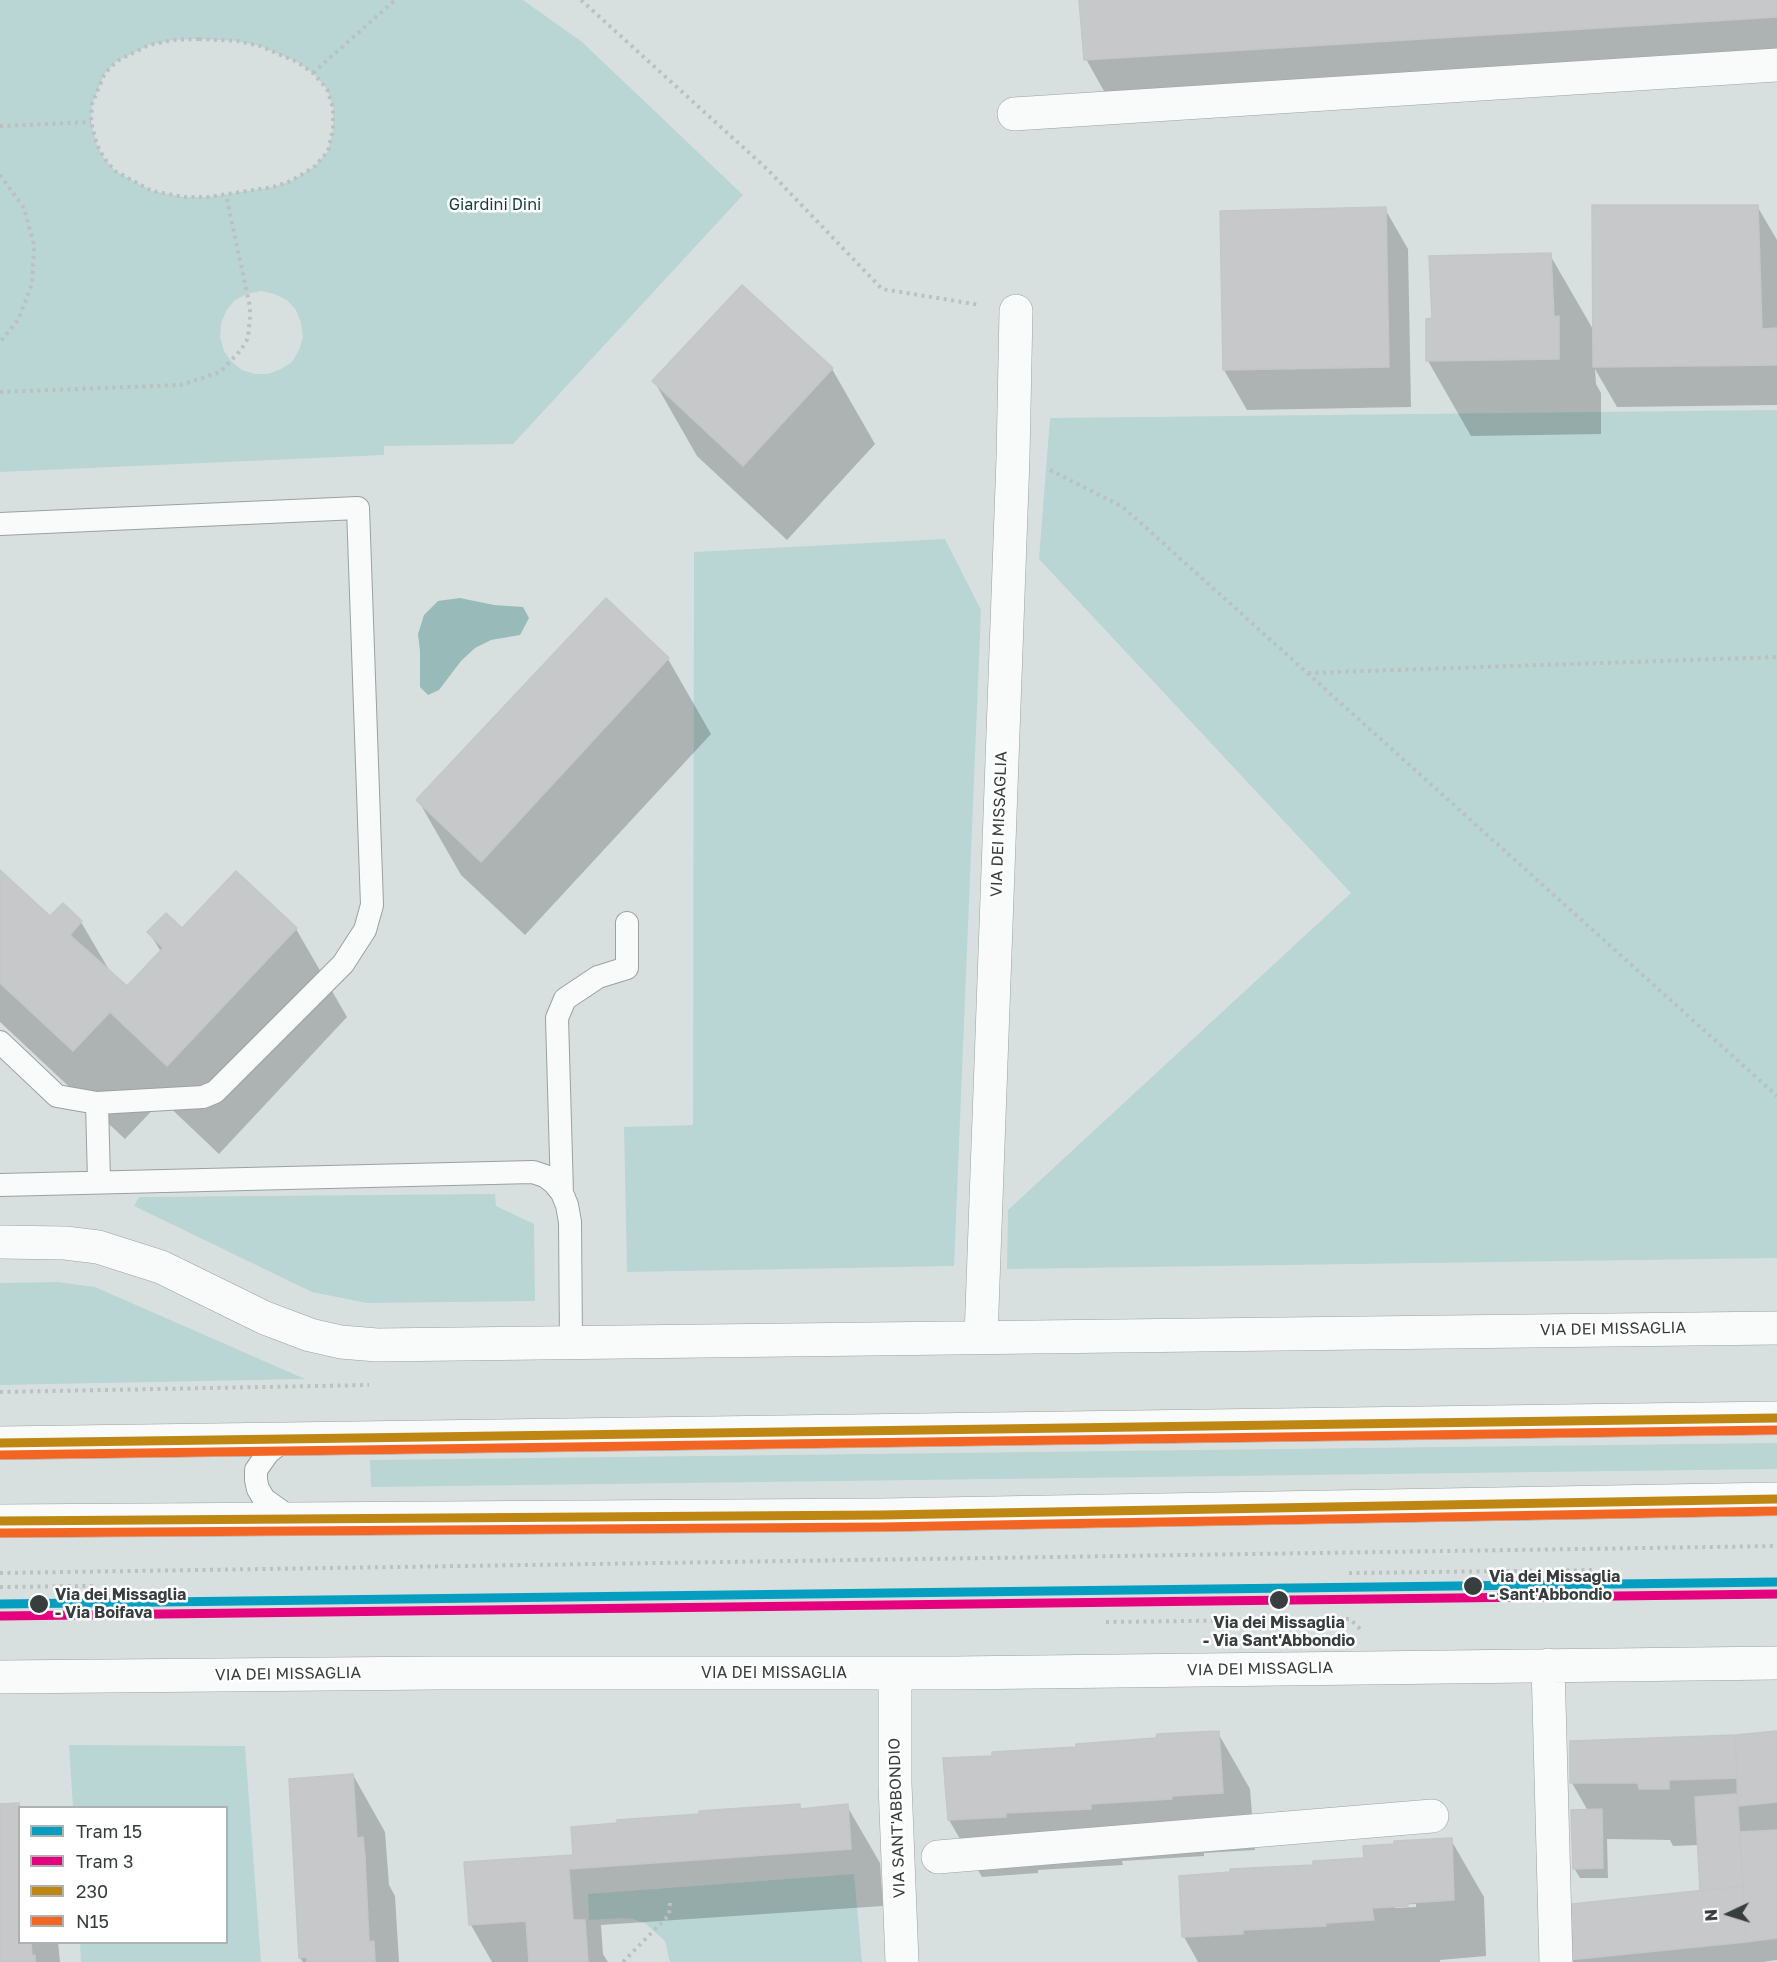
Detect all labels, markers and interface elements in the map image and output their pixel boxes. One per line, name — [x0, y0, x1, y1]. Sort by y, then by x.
park label: Giardini Dini — [449, 195, 541, 215]
street label: VIA DEI MISSAGLIA — [987, 751, 1011, 897]
street label: VIA DEI MISSAGLIA — [1540, 1318, 1686, 1340]
place label: Via dei Missaglia - Sant'Abbondio — [1489, 1567, 1620, 1605]
marker: Via dei Missaglia - Sant'Abbondio — [1462, 1575, 1484, 1597]
place label: Via dei Missaglia - Via Boifava — [55, 1585, 186, 1623]
marker: Via dei Missaglia - Via Sant'Abbondio — [1268, 1589, 1290, 1611]
marker: Via dei Missaglia - Via Boifava — [28, 1593, 50, 1615]
place label: Via dei Missaglia - Via Sant'Abbondio — [1203, 1613, 1355, 1651]
street label: VIA DEI MISSAGLIA — [1187, 1658, 1333, 1680]
street label: VIA DEI MISSAGLIA — [215, 1663, 361, 1685]
street label: VIA DEI MISSAGLIA — [701, 1663, 847, 1683]
street label: VIA SANT'ABBONDIO — [885, 1738, 909, 1898]
legend — [18, 1806, 228, 1944]
text: Tram 15 — [76, 1820, 142, 1842]
text: Tram 3 — [76, 1850, 134, 1872]
text: 230 — [76, 1880, 108, 1902]
north arrow — [1699, 1884, 1759, 1944]
text: N — [1701, 1908, 1721, 1922]
text: N15 — [76, 1910, 109, 1932]

